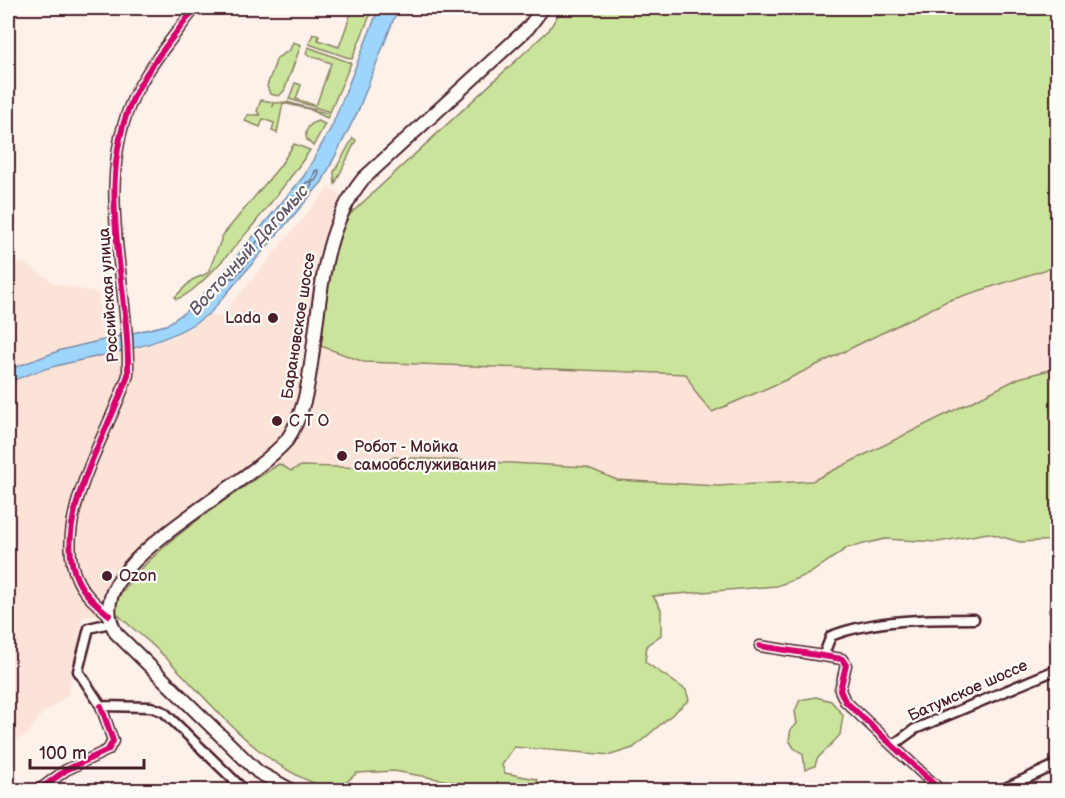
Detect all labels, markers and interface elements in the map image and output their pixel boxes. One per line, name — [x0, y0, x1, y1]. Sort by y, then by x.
water label: Восточный Дагомыс — [185, 180, 313, 320]
street label: Российская улица — [95, 226, 123, 363]
street label: Барановское шоссе — [278, 251, 320, 400]
place label: Lada — [225, 309, 261, 328]
marker: Lada — [266, 311, 280, 325]
place label: С Т О — [289, 412, 330, 431]
marker: С Т О — [270, 414, 284, 428]
place label: Робот - Мойка самообслуживания — [354, 438, 497, 475]
marker: Робот - Мойка самообслуживания — [335, 449, 349, 463]
place label: Ozon — [119, 567, 157, 586]
marker: Ozon — [100, 569, 114, 583]
street label: Батумское шоссе — [905, 656, 1031, 726]
scale bar — [30, 732, 144, 770]
text: 100 m — [39, 743, 87, 764]

